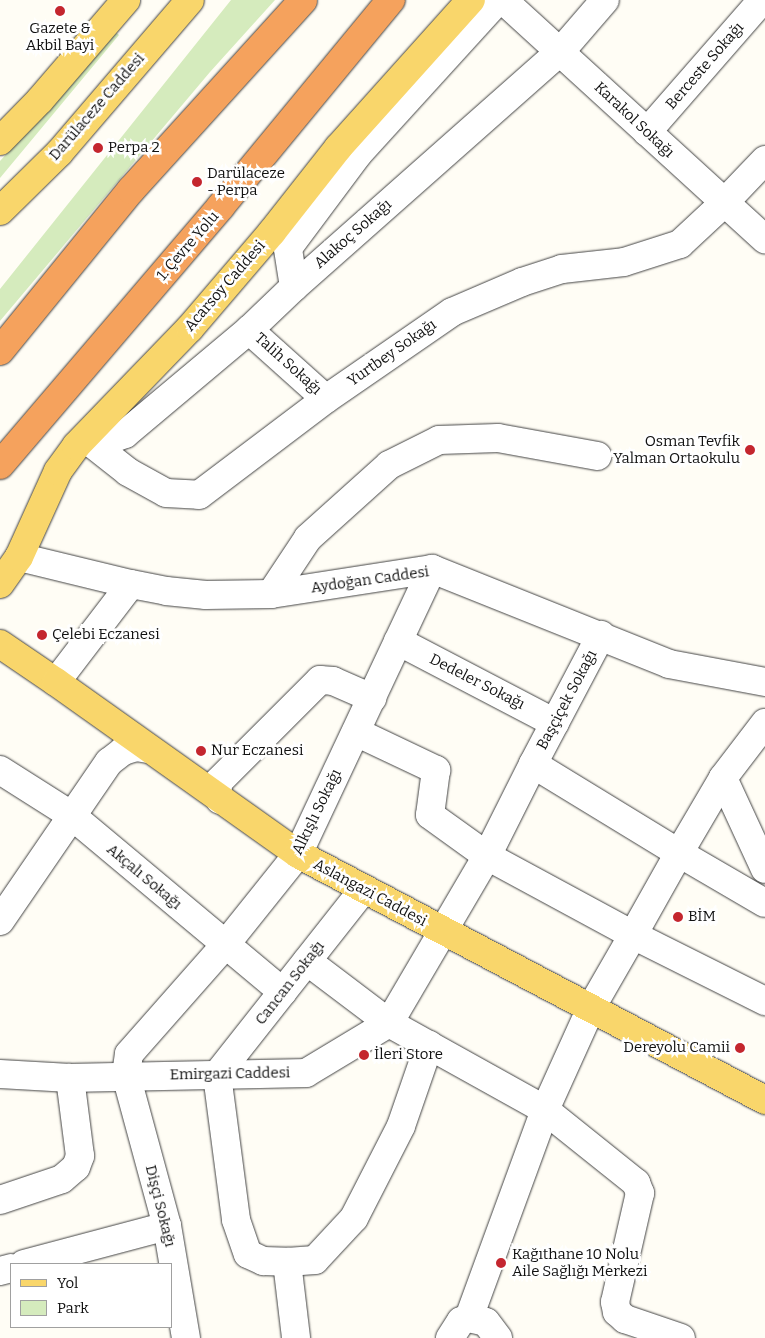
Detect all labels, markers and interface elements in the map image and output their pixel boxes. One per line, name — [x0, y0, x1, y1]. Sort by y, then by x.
marker: Gazete & Akbil Bayi — [54, 5, 66, 17]
place label: Gazete & Akbil Bayi — [26, 19, 94, 54]
street label: Berceste Sokağı — [662, 19, 748, 113]
street label: Darülaceze Caddesi — [46, 50, 148, 164]
street label: Karakol Sokağı — [590, 78, 678, 162]
place label: Perpa 2 — [108, 139, 160, 157]
marker: Perpa 2 — [92, 142, 104, 154]
place label: Darülaceze - Perpa — [207, 164, 285, 199]
marker: Darülaceze - Perpa — [191, 176, 203, 188]
street label: Alakoç Sokağı — [311, 196, 395, 272]
street label: 1. Çevre Yolu — [153, 208, 223, 284]
street label: Acarsoy Caddesi — [181, 237, 269, 335]
street label: Yurtbey Sokağı — [344, 316, 440, 390]
street label: Talih Sokağı — [251, 329, 325, 399]
place label: Osman Tevfik Yalman Ortaokulu — [613, 432, 740, 467]
marker: Osman Tevfik Yalman Ortaokulu — [744, 444, 756, 456]
street label: Aydoğan Caddesi — [310, 563, 430, 597]
place label: Çelebi Eczanesi — [52, 626, 160, 644]
marker: Çelebi Eczanesi — [36, 629, 48, 641]
street label: Başçiçek Sokağı — [533, 647, 601, 753]
street label: Dedeler Sokağı — [426, 650, 528, 714]
place label: Nur Eczanesi — [211, 742, 303, 760]
marker: Nur Eczanesi — [195, 745, 207, 757]
street label: Alkışlı Sokağı — [289, 766, 345, 858]
street label: Akçalı Sokağı — [103, 840, 185, 914]
street label: Aslangazi Caddesi — [310, 856, 430, 930]
place label: BİM — [688, 908, 716, 926]
marker: BİM — [672, 911, 684, 923]
street label: Cancan Sokağı — [252, 937, 328, 1029]
place label: Dereyolu Camii — [623, 1039, 730, 1057]
marker: Dereyolu Camii — [734, 1042, 746, 1054]
place label: İleri Store — [374, 1046, 443, 1064]
marker: İleri Store — [358, 1049, 370, 1061]
street label: Emirgazi Caddesi — [170, 1064, 290, 1084]
street label: Dişçi Sokağı — [141, 1163, 179, 1249]
place label: Kağıthane 10 Nolu Aile Sağlığı Merkezi — [512, 1245, 647, 1280]
marker: Kağıthane 10 Nolu Aile Sağlığı Merkezi — [494, 1256, 508, 1270]
legend — [10, 1263, 172, 1328]
text: Yol — [57, 1274, 78, 1292]
text: Park — [57, 1299, 89, 1317]

